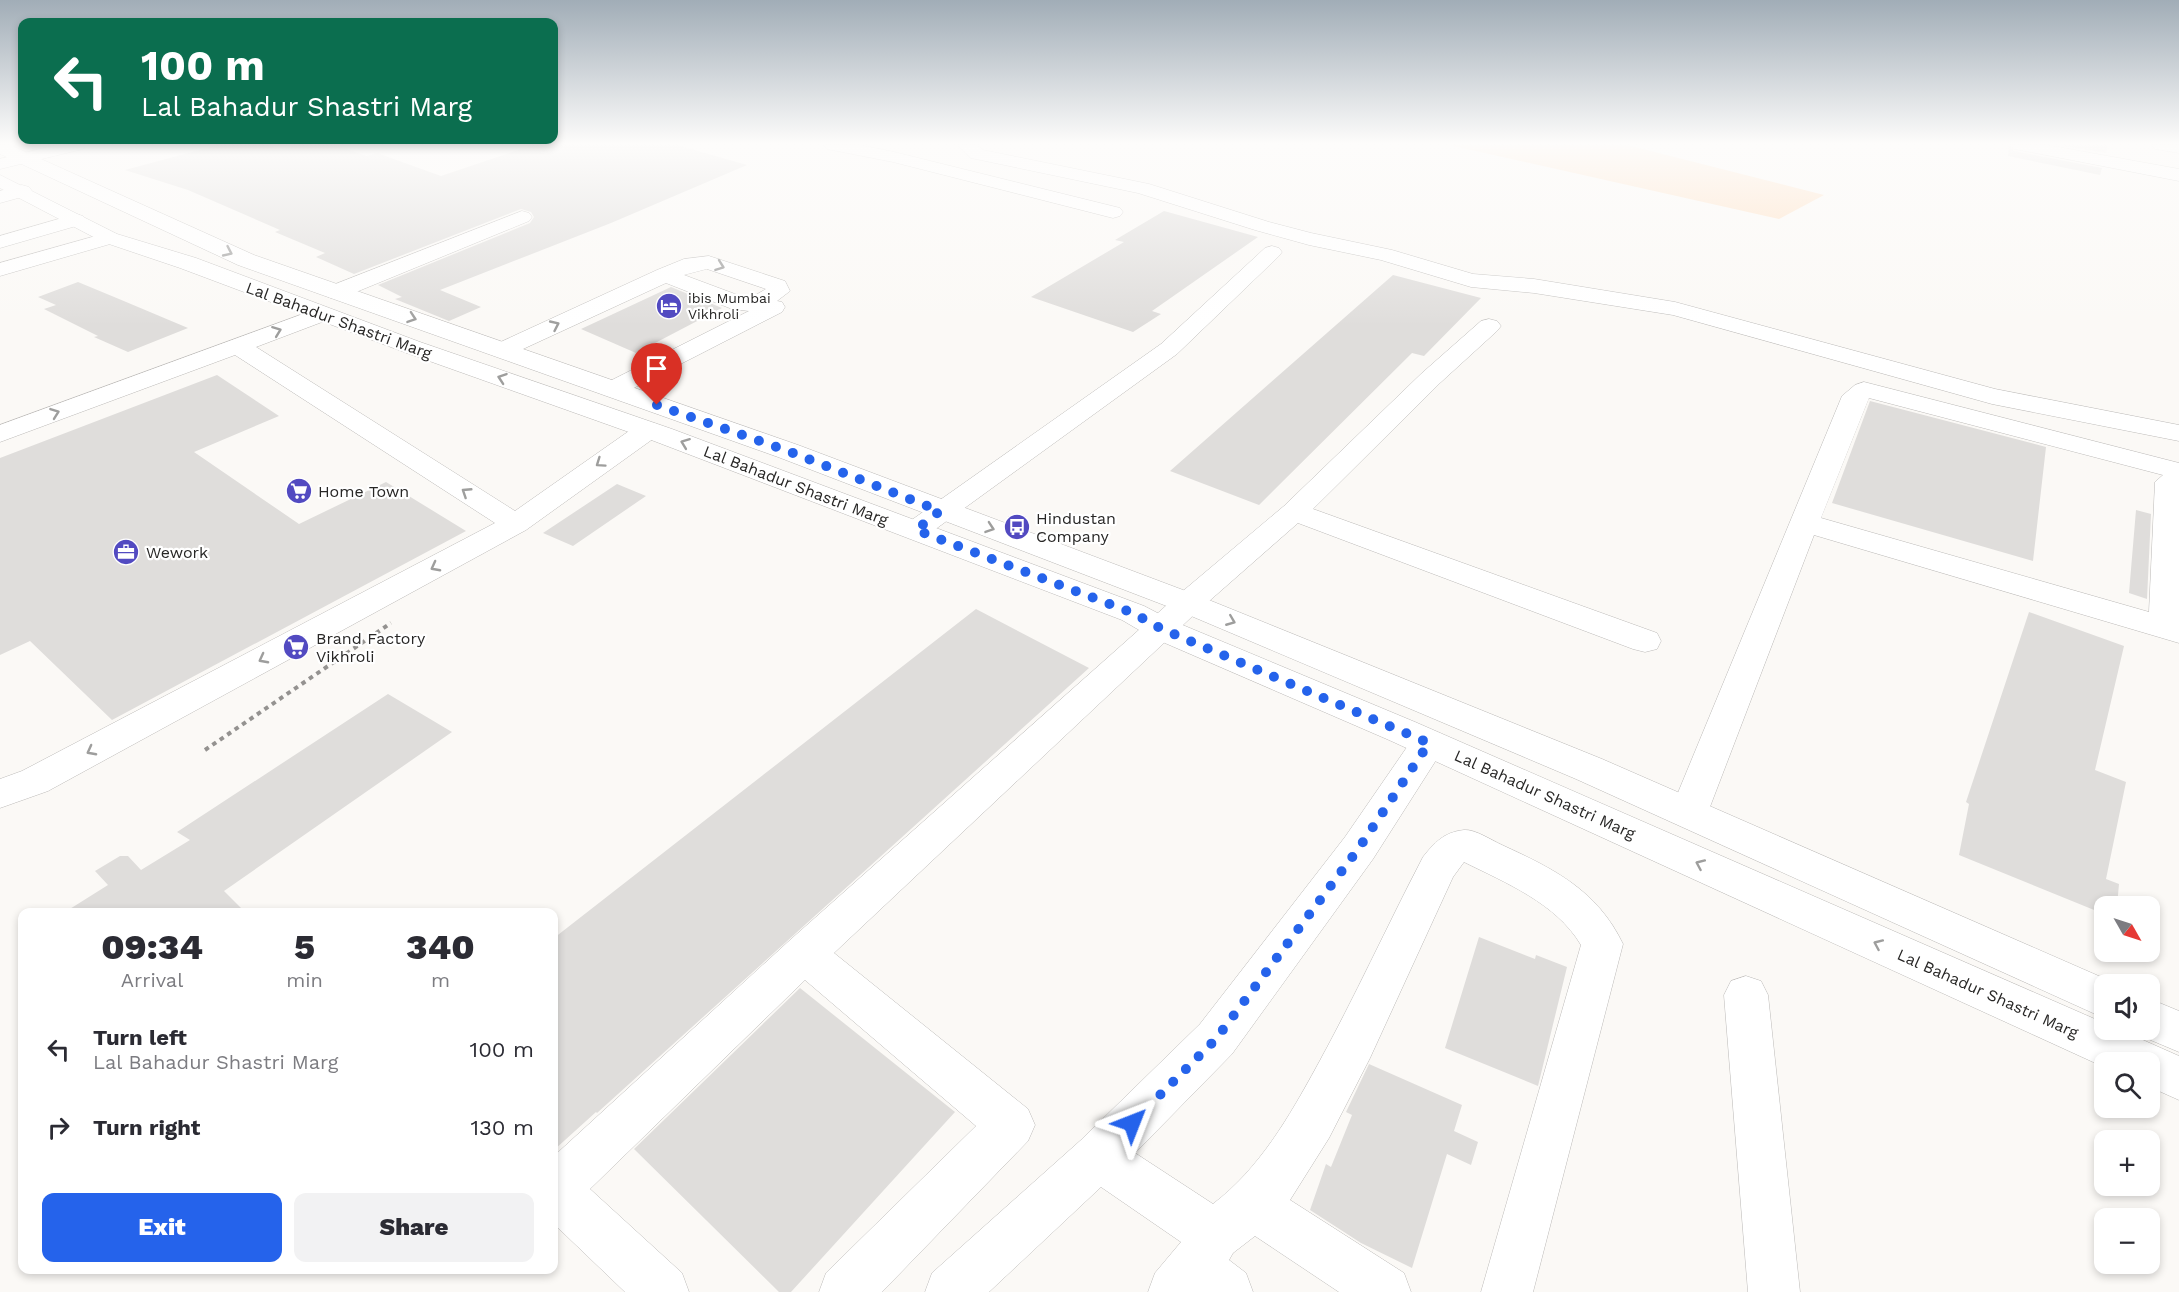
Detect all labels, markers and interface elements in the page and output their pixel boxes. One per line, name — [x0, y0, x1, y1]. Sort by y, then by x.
text: 100 m — [141, 41, 265, 90]
icon: left — [42, 42, 120, 120]
text: Lal Bahadur Shastri Marg — [141, 91, 472, 123]
one-way arrow — [222, 245, 233, 257]
one-way arrow — [714, 258, 725, 271]
street label: Lal Bahadur Shastri Marg — [243, 278, 435, 363]
place label: ibis Mumbai Vikhroli — [688, 290, 771, 322]
hotel icon: ibis Mumbai Vikhroli — [654, 291, 684, 321]
one-way arrow — [406, 311, 417, 324]
one-way arrow — [549, 320, 560, 332]
one-way arrow — [271, 326, 282, 338]
pin — [631, 343, 682, 405]
icon: arrive — [640, 352, 673, 385]
one-way arrow — [497, 373, 508, 386]
one-way arrow — [49, 408, 60, 421]
one-way arrow — [681, 438, 692, 450]
street label: Lal Bahadur Shastri Marg — [701, 441, 891, 530]
one-way arrow — [596, 456, 607, 467]
supermarket icon: Home Town — [284, 476, 314, 506]
place label: Home Town — [318, 482, 409, 501]
one-way arrow — [462, 488, 473, 499]
place label: Hindustan Company — [1036, 509, 1116, 546]
bus stop icon: Hindustan Company — [1002, 512, 1032, 542]
one-way arrow — [984, 521, 995, 534]
office icon: Wework — [111, 537, 141, 567]
place label: Wework — [146, 543, 208, 562]
one-way arrow — [431, 560, 441, 571]
one-way arrow — [1224, 614, 1235, 626]
place label: Brand Factory Vikhroli — [316, 629, 426, 666]
supermarket icon: Brand Factory Vikhroli — [281, 632, 311, 662]
one-way arrow — [259, 652, 270, 663]
one-way arrow — [87, 744, 98, 755]
street label: Lal Bahadur Shastri Marg — [1451, 746, 1639, 843]
one-way arrow — [1696, 859, 1707, 871]
north arrow — [2094, 896, 2160, 962]
map controls — [2094, 896, 2160, 1274]
text: 09:34 — [101, 926, 203, 968]
text: 5 — [294, 926, 315, 968]
text: 340 — [406, 926, 475, 968]
one-way arrow — [1874, 939, 1885, 951]
street label: Lal Bahadur Shastri Marg — [1894, 945, 2082, 1042]
text: Arrival — [121, 968, 183, 992]
text: min — [286, 968, 323, 992]
text: m — [431, 968, 450, 992]
button: sound — [2094, 974, 2160, 1040]
text: Turn left — [93, 1025, 187, 1050]
icon: left — [42, 1033, 75, 1066]
text: 100 m — [470, 1037, 534, 1062]
text: Lal Bahadur Shastri Marg — [93, 1050, 338, 1074]
button: search — [2094, 1052, 2160, 1118]
position arrow — [1100, 1091, 1164, 1155]
icon: right — [42, 1111, 75, 1144]
text: Turn right — [93, 1115, 200, 1140]
text: 130 m — [470, 1115, 534, 1140]
button: + — [2094, 1130, 2160, 1196]
button: Exit — [42, 1193, 282, 1262]
button: Share — [294, 1193, 534, 1262]
button: − — [2094, 1208, 2160, 1274]

